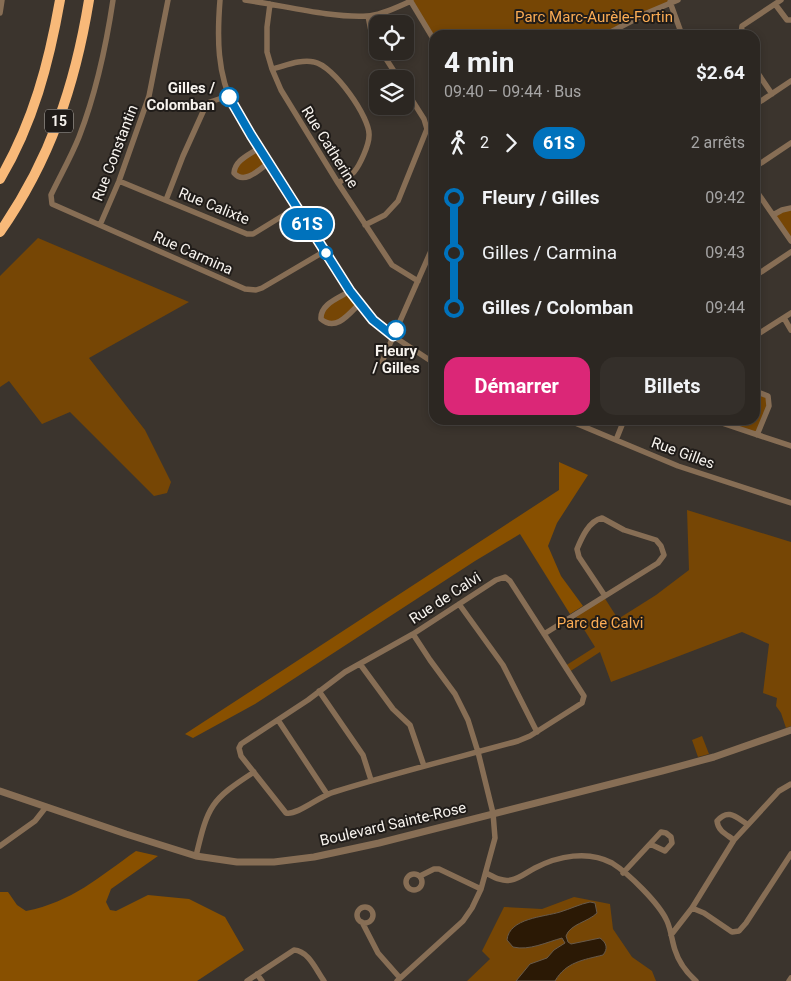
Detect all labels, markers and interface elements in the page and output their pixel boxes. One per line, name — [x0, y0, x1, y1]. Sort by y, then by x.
park label: Parc Marc-Aurèle-Fortin — [515, 8, 673, 26]
map controls — [369, 15, 414, 115]
button: locate — [369, 15, 414, 60]
text: 4 min — [444, 46, 514, 79]
text: $2.64 — [696, 61, 745, 84]
button: layers — [369, 70, 414, 115]
place label: Gilles / Colomban — [146, 79, 215, 114]
text: 09:40 – 09:44 · Bus — [444, 82, 581, 101]
marker: Gilles / Colomban — [219, 87, 239, 107]
street label: Rue Constantin — [88, 102, 142, 204]
street label: Rue Catherine — [298, 103, 362, 191]
road number: 15 — [45, 110, 73, 132]
icon: walk — [444, 129, 472, 157]
icon: forward — [497, 129, 525, 157]
text: 61S — [543, 132, 575, 153]
text: 2 — [480, 133, 489, 152]
text: 2 arrêts — [691, 133, 745, 152]
street label: Rue Calixte — [176, 184, 252, 228]
text: Fleury / Gilles — [482, 186, 600, 209]
text: 09:42 — [705, 188, 745, 207]
line badge: 61S — [278, 208, 336, 240]
text: 61S — [291, 213, 323, 234]
street label: Rue Carmina — [150, 227, 236, 279]
text: Gilles / Carmina — [482, 241, 617, 264]
text: 09:43 — [705, 243, 745, 262]
unlabelled marker — [319, 246, 333, 260]
text: Gilles / Colomban — [482, 296, 633, 319]
text: 09:44 — [705, 298, 745, 317]
marker: Fleury / Gilles — [386, 320, 406, 340]
place label: Fleury / Gilles — [371, 342, 420, 377]
button: Démarrer — [444, 357, 590, 415]
button: Billets — [600, 357, 745, 415]
street label: Rue Gilles — [649, 433, 717, 473]
street label: Rue de Calvi — [406, 568, 484, 628]
park label: Parc de Calvi — [557, 614, 643, 632]
street label: Boulevard Sainte-Rose — [318, 798, 468, 850]

